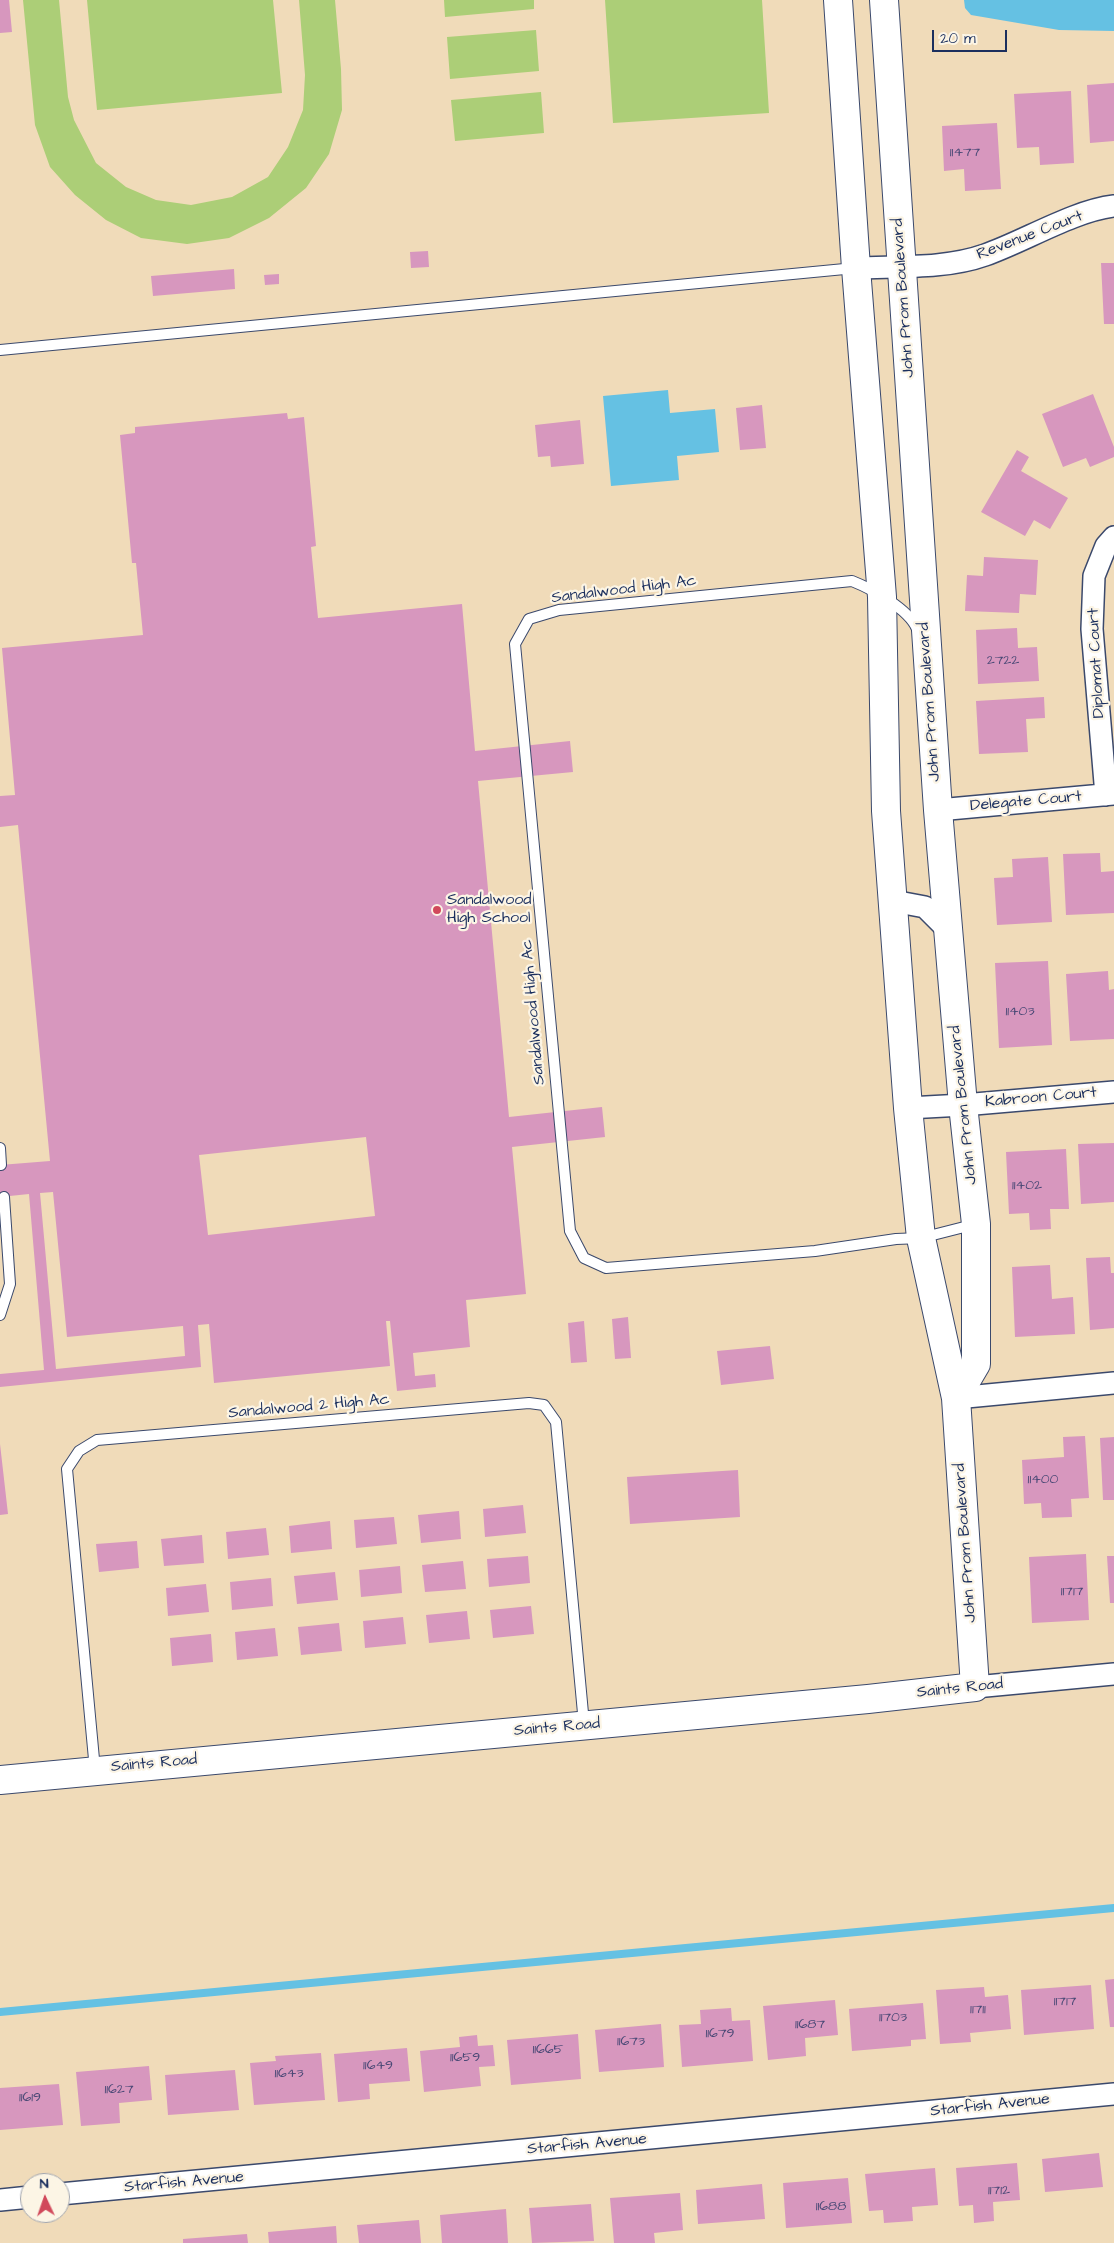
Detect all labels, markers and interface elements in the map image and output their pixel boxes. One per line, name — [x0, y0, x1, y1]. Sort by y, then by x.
scale bar — [934, 20, 1009, 52]
text: 20 m — [940, 28, 976, 49]
house number: 11477 — [950, 145, 980, 161]
street label: Revenue Court — [974, 207, 1086, 265]
street label: John Prom Boulevard — [889, 218, 919, 378]
street label: Sandalwood High Ac — [550, 572, 698, 608]
street label: Diplomat Court — [1085, 607, 1109, 719]
street label: John Prom Boulevard — [915, 622, 945, 782]
house number: 2722 — [987, 653, 1019, 669]
street label: Delegate Court — [969, 788, 1083, 816]
place label: Sandalwood High School — [447, 891, 531, 929]
marker: Sandalwood High School — [431, 904, 443, 916]
street label: Sandalwood High Ac — [518, 938, 550, 1086]
house number: 11403 — [1005, 1004, 1035, 1020]
street label: John Prom Boulevard — [946, 1025, 982, 1185]
street label: Kabroon Court — [984, 1084, 1098, 1112]
house number: 11402 — [1012, 1178, 1042, 1194]
street label: Sandalwood 2 High Ac — [228, 1390, 390, 1424]
street label: John Prom Boulevard — [951, 1463, 981, 1623]
house number: 11400 — [1028, 1472, 1058, 1488]
house number: 11717 — [1061, 1584, 1083, 1600]
street label: Saints Road — [916, 1675, 1004, 1703]
street label: Saints Road — [513, 1715, 601, 1741]
street label: Saints Road — [110, 1751, 198, 1777]
house number: 11717 — [1054, 1994, 1076, 2010]
house number: 11711 — [970, 2002, 986, 2018]
house number: 11703 — [879, 2010, 907, 2026]
house number: 11687 — [795, 2017, 825, 2033]
house number: 11679 — [706, 2026, 734, 2042]
house number: 11673 — [617, 2034, 645, 2050]
house number: 11665 — [532, 2042, 564, 2058]
house number: 11659 — [450, 2050, 480, 2066]
house number: 11649 — [363, 2058, 393, 2074]
house number: 11643 — [274, 2066, 304, 2082]
house number: 11627 — [105, 2082, 133, 2098]
house number: 11619 — [19, 2090, 41, 2106]
street label: Starfish Avenue — [929, 2090, 1051, 2122]
street label: Starfish Avenue — [526, 2130, 648, 2160]
street label: Starfish Avenue — [123, 2168, 245, 2198]
north arrow — [20, 2173, 70, 2223]
text: N — [39, 2174, 49, 2194]
house number: 11712 — [988, 2183, 1010, 2199]
house number: 11688 — [816, 2199, 846, 2215]

